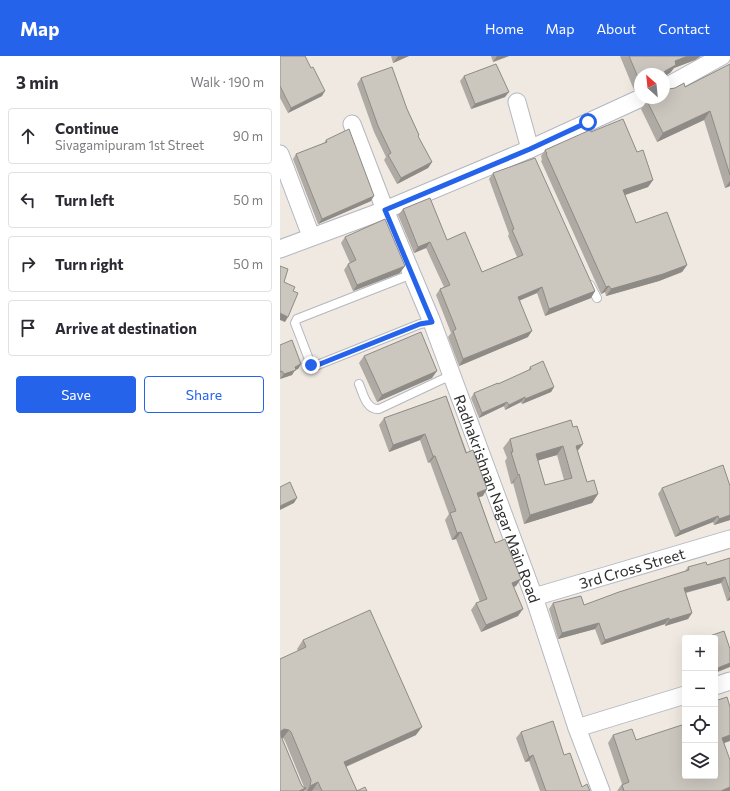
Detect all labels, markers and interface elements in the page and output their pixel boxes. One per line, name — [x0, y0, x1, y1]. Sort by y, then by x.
text: Map — [20, 17, 59, 40]
text: Home — [485, 20, 524, 37]
text: Map — [546, 20, 574, 37]
text: About — [596, 20, 636, 37]
text: Contact — [658, 20, 710, 37]
north arrow — [634, 68, 670, 104]
text: 3 min — [16, 72, 59, 93]
text: Walk · 190 m — [190, 74, 264, 90]
route start — [579, 113, 597, 131]
text: Continue — [55, 119, 119, 137]
icon: ahead — [17, 125, 39, 147]
text: 90 m — [233, 128, 263, 144]
text: Sivagamipuram 1st Street — [55, 137, 204, 153]
icon: left — [17, 189, 39, 211]
text: Turn left — [55, 191, 114, 209]
text: 50 m — [233, 192, 263, 208]
icon: right — [17, 253, 39, 275]
text: Turn right — [55, 255, 124, 273]
text: 50 m — [233, 256, 263, 272]
icon: arrive — [17, 317, 39, 339]
text: Arrive at destination — [55, 319, 197, 337]
route end — [302, 356, 320, 374]
button: Save — [16, 376, 136, 413]
button: Share — [144, 376, 264, 413]
street label: Radhakrishnan Nagar Main Road — [451, 392, 544, 605]
street label: 3rd Cross Street — [577, 544, 687, 592]
map controls — [682, 635, 718, 779]
button: + — [682, 635, 718, 671]
button: − — [682, 671, 718, 707]
button: locate — [682, 707, 718, 743]
button: layers — [682, 743, 718, 779]

